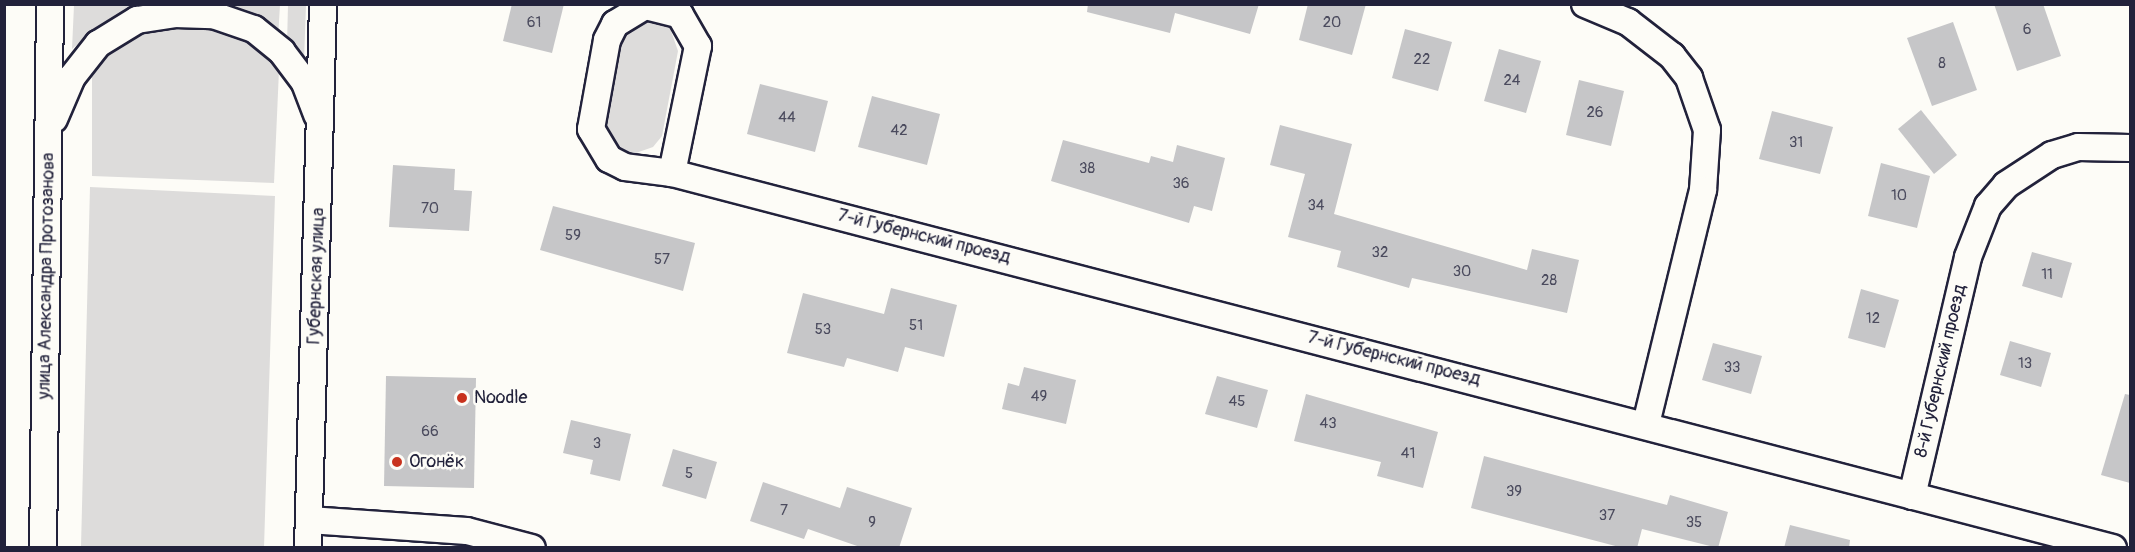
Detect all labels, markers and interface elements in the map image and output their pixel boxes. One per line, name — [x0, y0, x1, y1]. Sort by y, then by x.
house number: 61 — [527, 14, 541, 32]
house number: 20 — [1323, 14, 1341, 32]
house number: 6 — [2023, 21, 2031, 39]
house number: 22 — [1414, 51, 1430, 69]
house number: 8 — [1938, 55, 1946, 73]
house number: 24 — [1503, 72, 1521, 90]
house number: 26 — [1586, 104, 1604, 122]
house number: 44 — [778, 109, 796, 127]
house number: 42 — [890, 122, 908, 140]
house number: 31 — [1789, 134, 1803, 152]
street label: улица Александра Протозанова — [34, 152, 60, 400]
house number: 38 — [1079, 160, 1095, 178]
house number: 36 — [1172, 175, 1190, 193]
house number: 10 — [1891, 187, 1907, 205]
house number: 34 — [1307, 197, 1325, 215]
house number: 70 — [421, 200, 439, 218]
street label: 7-й Губернский проезд — [835, 205, 1013, 269]
street label: Губернская улица — [304, 207, 330, 345]
house number: 59 — [565, 227, 581, 245]
house number: 32 — [1372, 244, 1388, 262]
house number: 57 — [654, 251, 670, 269]
house number: 30 — [1453, 263, 1471, 281]
house number: 11 — [2041, 266, 2053, 284]
house number: 28 — [1541, 272, 1557, 290]
street label: 8-й Губернский проезд — [1911, 282, 1971, 460]
house number: 12 — [1866, 310, 1880, 328]
house number: 51 — [909, 317, 923, 335]
house number: 53 — [815, 321, 831, 339]
street label: 7-й Губернский проезд — [1305, 327, 1483, 391]
house number: 13 — [2018, 355, 2032, 373]
house number: 33 — [1724, 359, 1740, 377]
place label: Noodle — [474, 387, 527, 409]
house number: 49 — [1031, 388, 1047, 406]
marker: Noodle — [455, 391, 469, 405]
house number: 45 — [1229, 393, 1245, 411]
house number: 43 — [1319, 415, 1337, 433]
house number: 66 — [421, 423, 439, 441]
house number: 3 — [593, 435, 601, 453]
house number: 41 — [1401, 445, 1415, 463]
place label: Огонёк — [409, 451, 464, 473]
marker: Огонёк — [390, 455, 404, 469]
house number: 5 — [685, 465, 693, 483]
house number: 39 — [1506, 483, 1522, 501]
house number: 7 — [780, 502, 788, 520]
house number: 37 — [1599, 507, 1615, 525]
house number: 9 — [868, 514, 876, 532]
house number: 35 — [1686, 514, 1702, 532]

